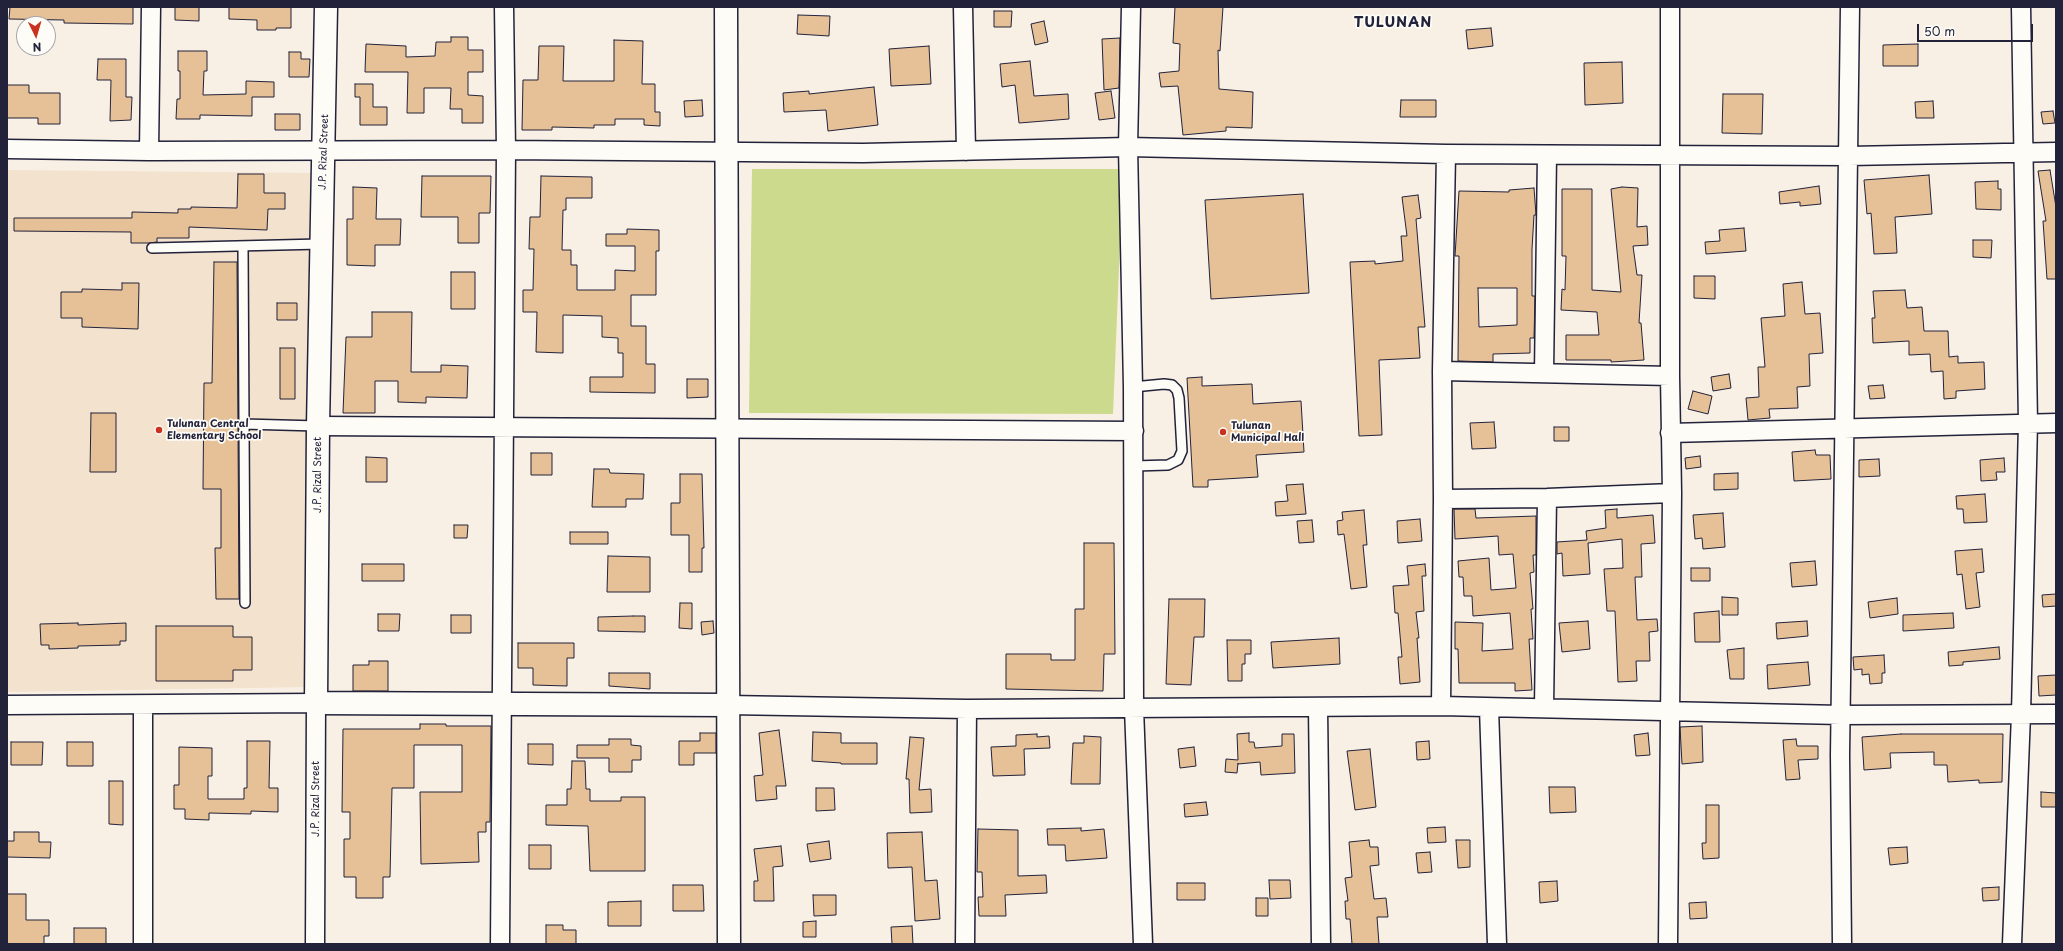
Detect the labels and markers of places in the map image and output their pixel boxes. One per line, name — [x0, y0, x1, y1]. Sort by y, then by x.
place label: Tulunan Central Elementary School — [167, 418, 261, 442]
place label: Tulunan Municipal Hall — [1231, 420, 1304, 444]
marker: Tulunan Central Elementary School — [154, 425, 164, 435]
marker: Tulunan Municipal Hall — [1218, 427, 1228, 437]

